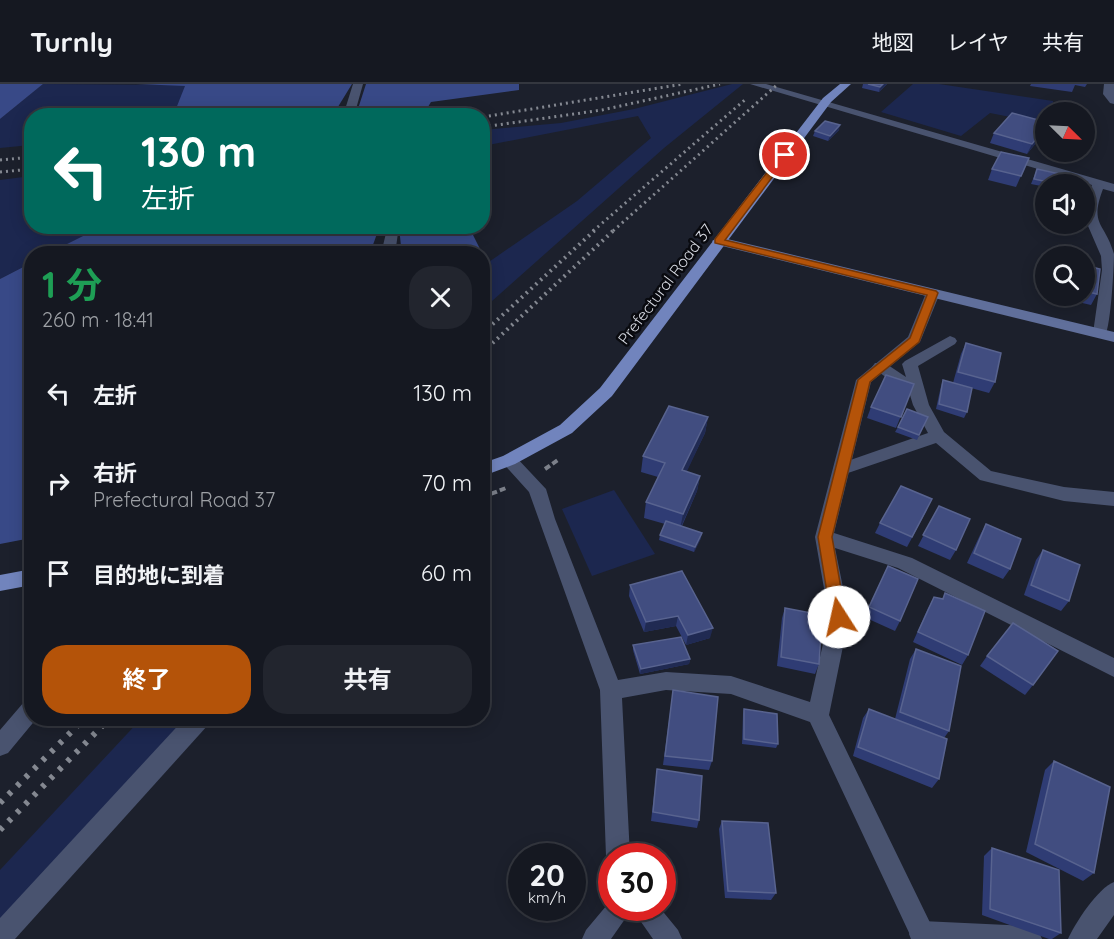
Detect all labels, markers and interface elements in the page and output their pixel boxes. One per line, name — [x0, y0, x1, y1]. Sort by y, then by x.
text: Turnly — [30, 24, 113, 59]
text: 地図 — [872, 29, 914, 55]
text: レイヤ — [947, 29, 1009, 55]
text: 共有 — [1042, 29, 1084, 55]
north arrow — [1035, 102, 1095, 162]
map controls — [1035, 102, 1095, 306]
text: 130 m — [141, 125, 256, 178]
pin — [759, 129, 810, 180]
icon: left — [42, 132, 120, 210]
icon: arrive — [768, 138, 801, 171]
button: sound — [1035, 174, 1095, 234]
text: 左折 — [141, 181, 195, 215]
street label: Prefectural Road 37 — [613, 220, 717, 348]
button: search — [1035, 246, 1095, 306]
text: 1 分 — [42, 262, 102, 307]
button: close — [409, 266, 472, 329]
text: 260 m · 18:41 — [42, 307, 154, 332]
icon: left — [42, 377, 75, 410]
text: 130 m — [413, 379, 472, 407]
text: 左折 — [93, 381, 137, 409]
text: 右折 — [93, 459, 137, 487]
icon: right — [42, 467, 75, 500]
text: 70 m — [422, 469, 472, 497]
text: Prefectural Road 37 — [93, 487, 275, 512]
icon: arrive — [42, 557, 75, 590]
text: 60 m — [421, 559, 472, 587]
text: 目的地に到着 — [93, 561, 225, 589]
position arrow — [807, 585, 871, 649]
button: 終了 — [42, 645, 251, 714]
button: 共有 — [263, 645, 472, 714]
speed limit sign: 30 — [598, 843, 676, 921]
text: 20 — [529, 856, 565, 894]
text: km/h — [528, 888, 566, 907]

